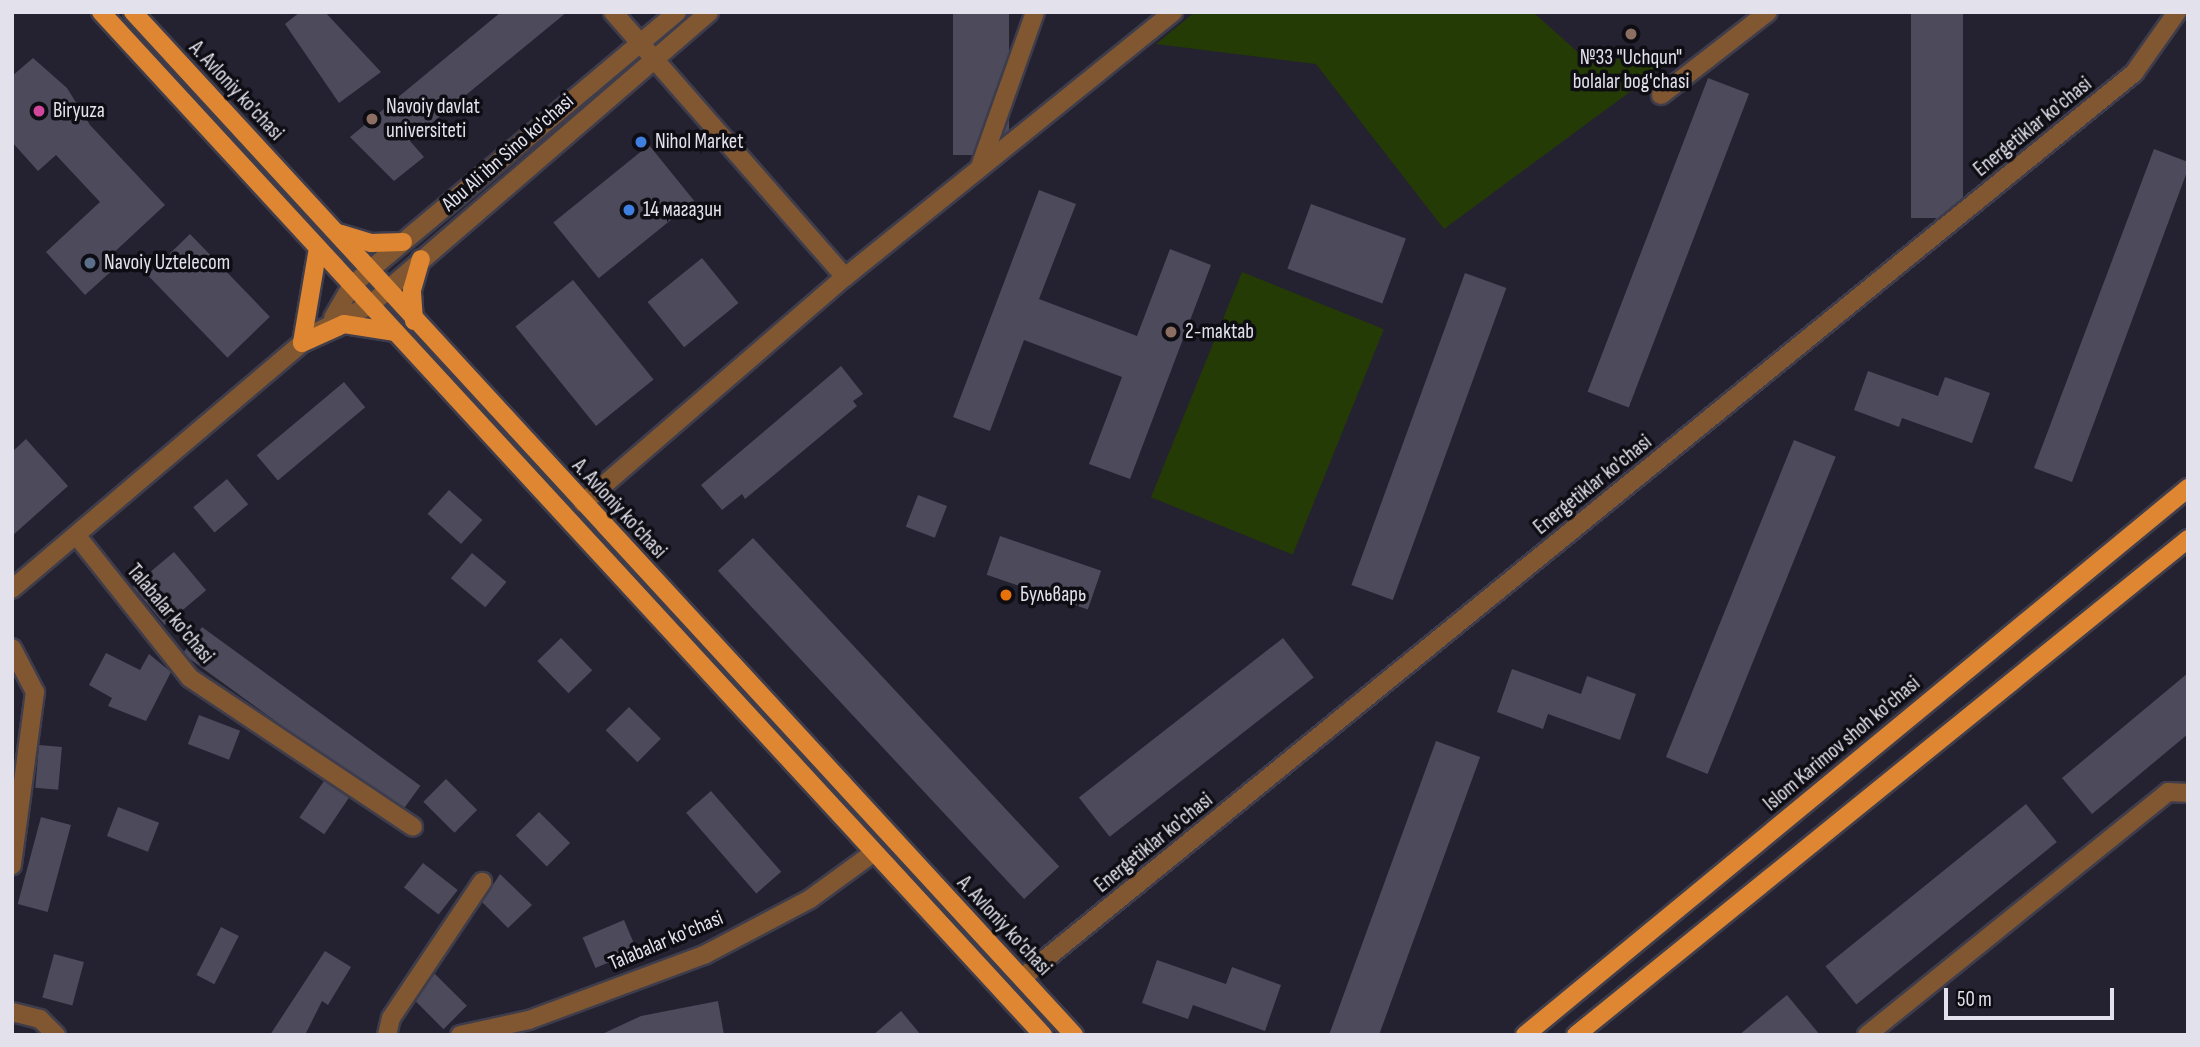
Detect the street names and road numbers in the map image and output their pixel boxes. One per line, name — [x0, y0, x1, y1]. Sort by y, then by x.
street label: A. Avloniy ko'chasi — [184, 36, 288, 146]
street label: Energetiklar ko'chasi — [1969, 72, 2097, 182]
street label: Abu Ali ibn Sino ko'chasi — [437, 89, 579, 217]
street label: Energetiklar ko'chasi — [1529, 430, 1657, 540]
street label: A. Avloniy ko'chasi — [567, 454, 671, 564]
street label: Talabalar ko'chasi — [121, 559, 219, 669]
street label: Islom Karimov shoh ko'chasi — [1759, 671, 1925, 817]
street label: Energetiklar ko'chasi — [1090, 788, 1218, 898]
street label: A. Avloniy ko'chasi — [952, 871, 1056, 981]
street label: Talabalar ko'chasi — [605, 906, 727, 976]

